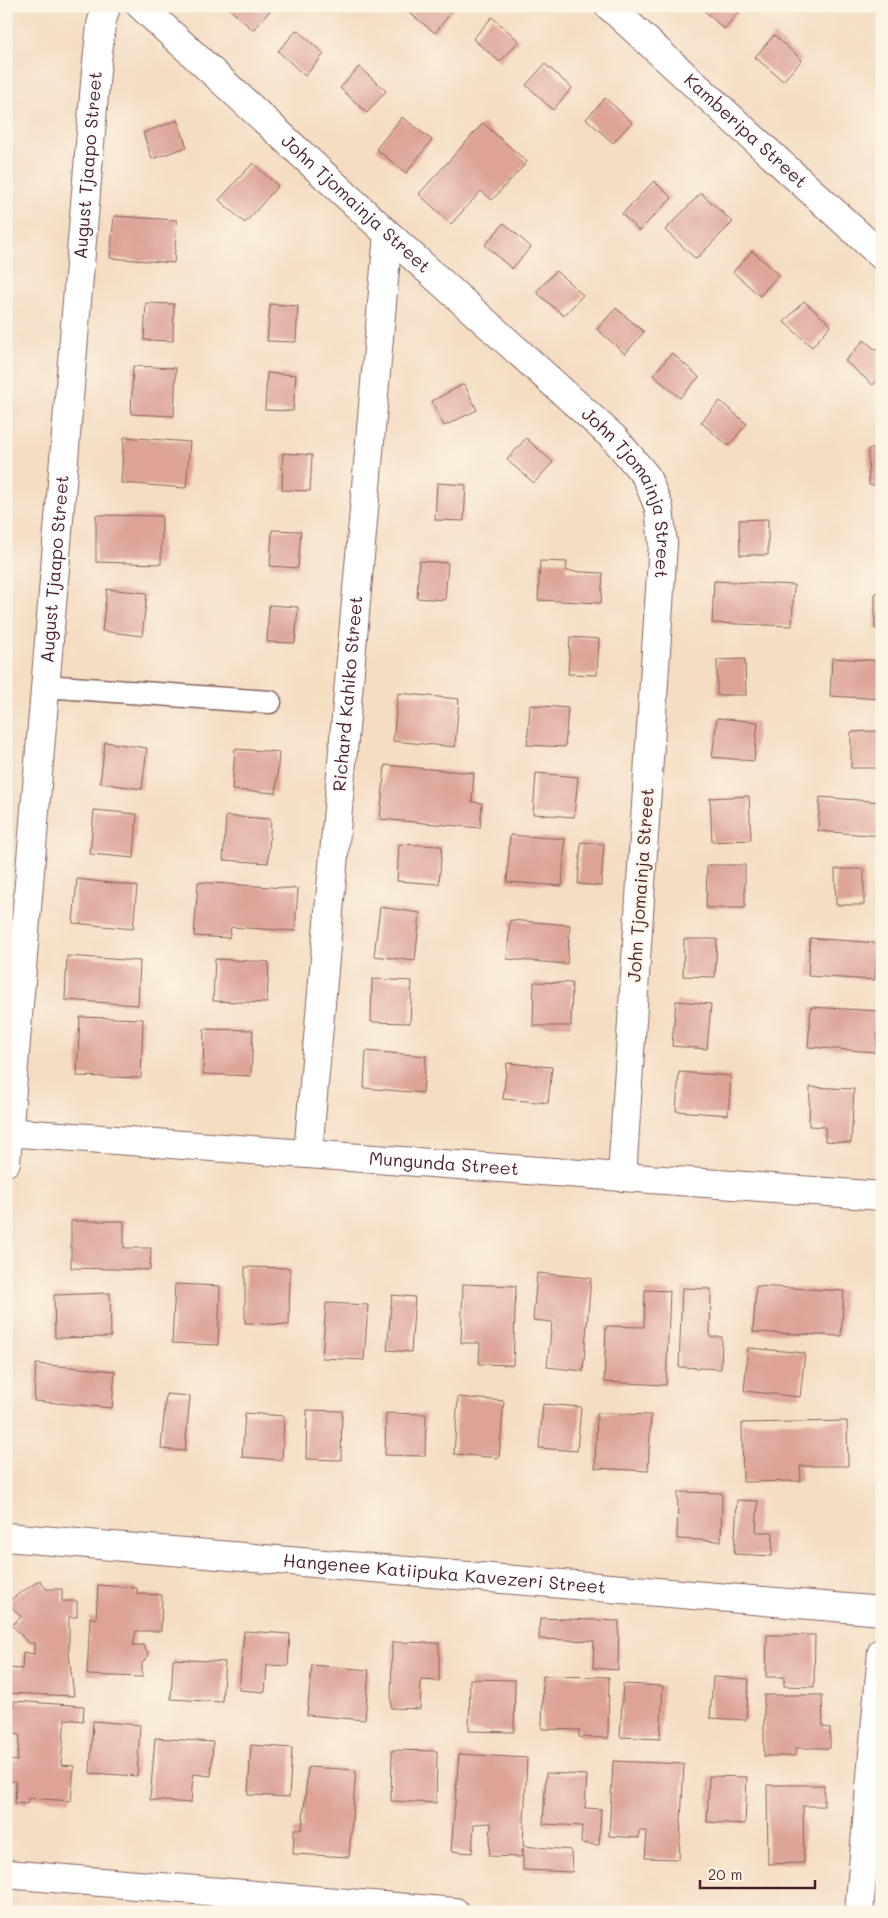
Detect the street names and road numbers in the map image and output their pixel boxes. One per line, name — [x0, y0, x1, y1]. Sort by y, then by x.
street label: Kamberipa Street — [679, 68, 813, 193]
street label: August Tjaapo Street — [68, 70, 107, 260]
street label: John Tjomainja Street — [277, 128, 436, 278]
street label: John Tjomainja Street — [577, 402, 676, 579]
street label: August Tjaapo Street — [34, 474, 74, 664]
street label: Richard Kahiko Street — [327, 595, 367, 793]
street label: John Tjomainja Street — [621, 787, 659, 983]
street label: Mungunda Street — [368, 1146, 520, 1180]
street label: Hangenee Katiipuka Kavezeri Street — [282, 1547, 607, 1599]

